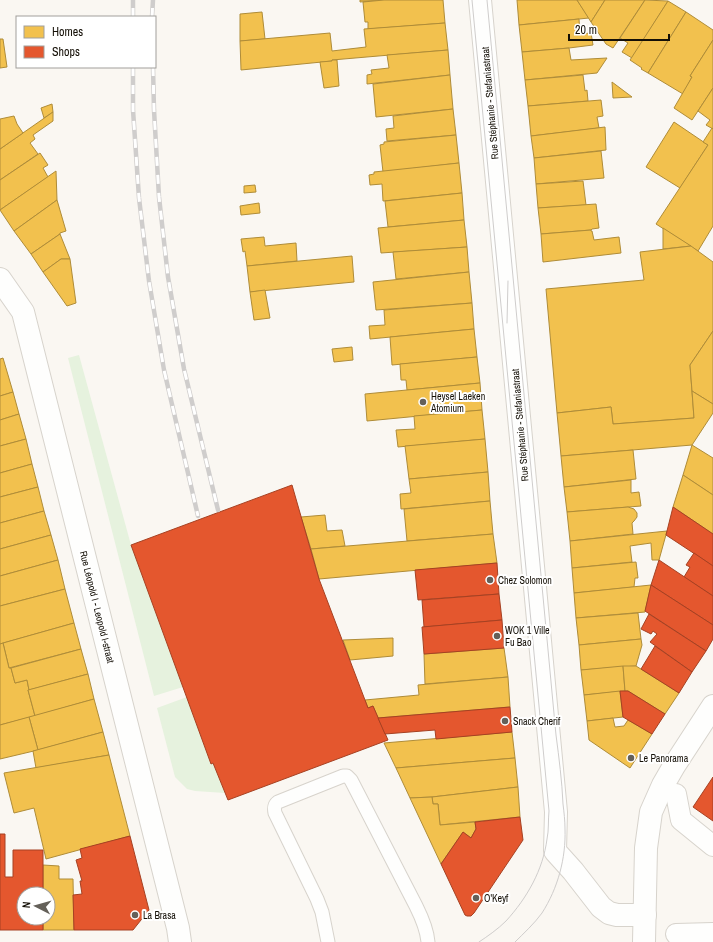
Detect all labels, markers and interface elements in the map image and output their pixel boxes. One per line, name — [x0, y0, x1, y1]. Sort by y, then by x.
legend — [16, 16, 156, 68]
scale bar — [569, 16, 669, 42]
text: 20 m — [575, 22, 597, 38]
text: Homes — [52, 24, 83, 40]
text: Shops — [52, 44, 80, 60]
street label: Rue Stéphanie - Stefaniastraat — [479, 45, 501, 160]
street label: Rue Stéphanie - Stefaniastraat — [509, 367, 531, 482]
place label: Heysel Laeken Atomium — [430, 390, 485, 415]
marker: Heysel Laeken Atomium — [418, 397, 428, 407]
street label: Rue Léopold I - Leopold I-straat — [77, 549, 117, 665]
place label: Chez Solomon — [498, 574, 552, 587]
marker: Chez Solomon — [485, 575, 495, 585]
place label: WOK 1 Ville Fu Bao — [505, 624, 550, 649]
marker: WOK 1 Ville Fu Bao — [492, 631, 502, 641]
place label: Snack Cherif — [513, 715, 561, 728]
marker: Snack Cherif — [500, 716, 510, 726]
place label: Le Panorama — [639, 752, 689, 765]
marker: Le Panorama — [626, 753, 636, 763]
north arrow — [16, 886, 56, 926]
place label: O'Keyf — [484, 892, 509, 905]
marker: O'Keyf — [471, 893, 481, 903]
text: N — [19, 901, 33, 909]
place label: La Brasa — [143, 909, 176, 922]
marker: La Brasa — [130, 910, 140, 920]

